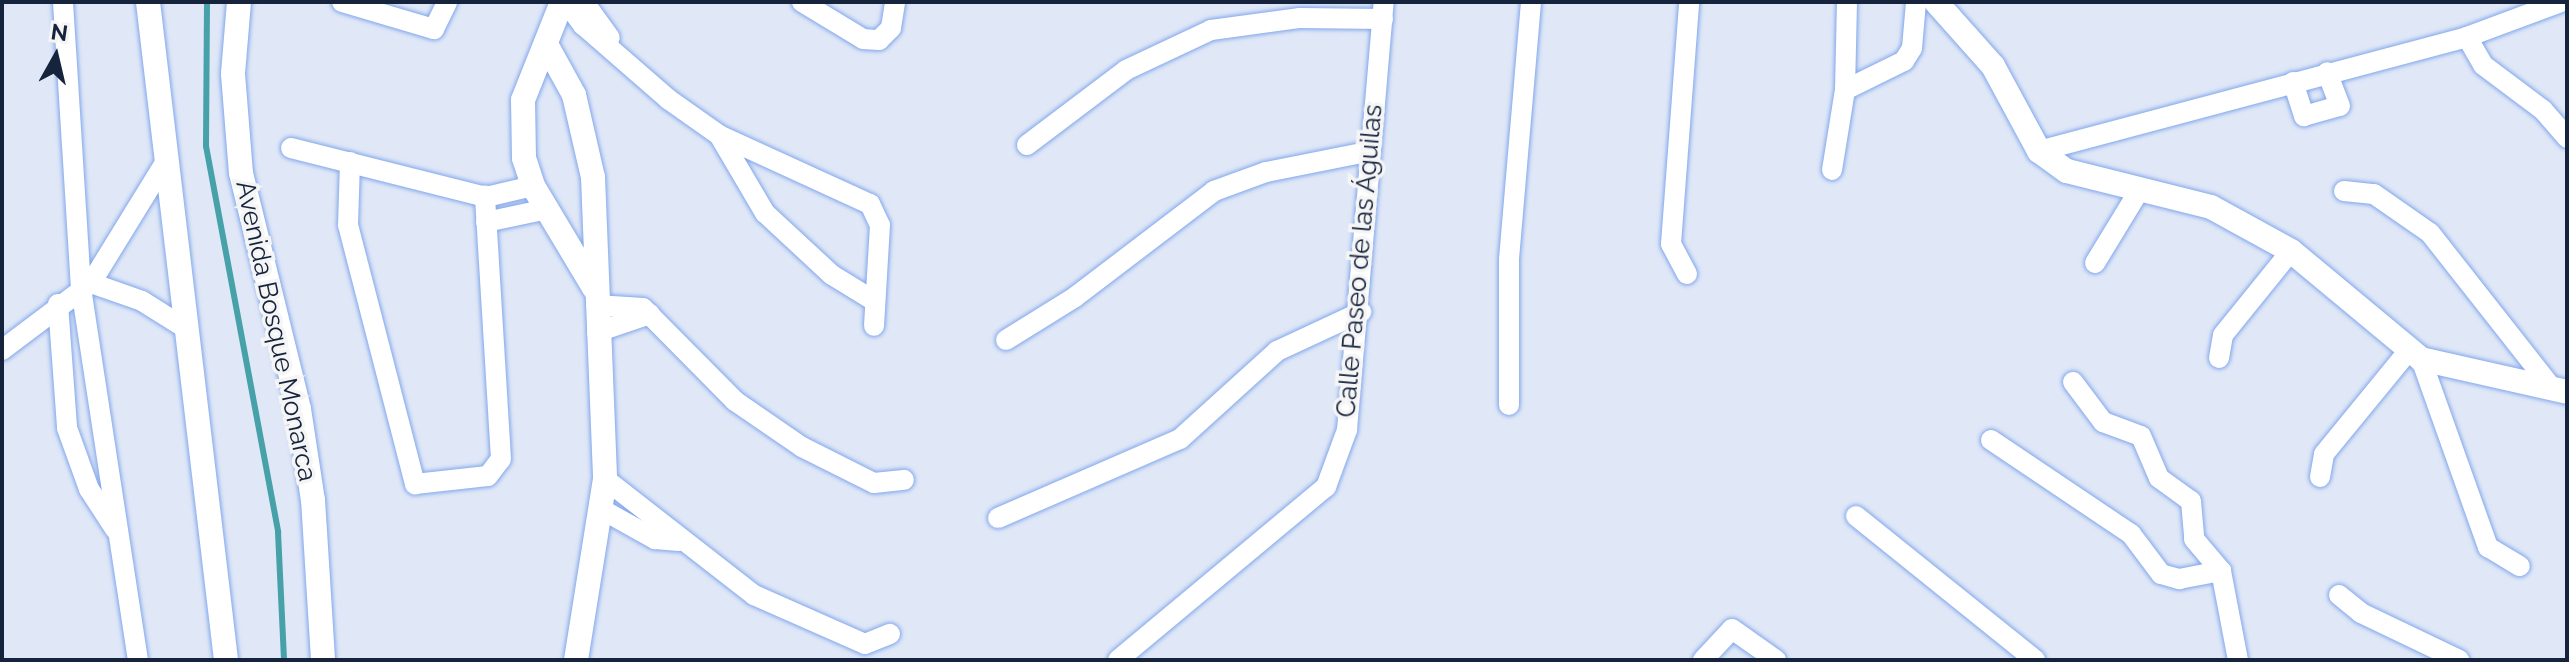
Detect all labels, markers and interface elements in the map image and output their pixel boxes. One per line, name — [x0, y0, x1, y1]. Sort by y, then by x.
north arrow — [16, 16, 96, 96]
text: N — [49, 18, 69, 46]
street label: Calle Paseo de las Águilas — [1331, 103, 1389, 419]
street label: Avenida Bosque Monarca — [229, 178, 323, 484]

